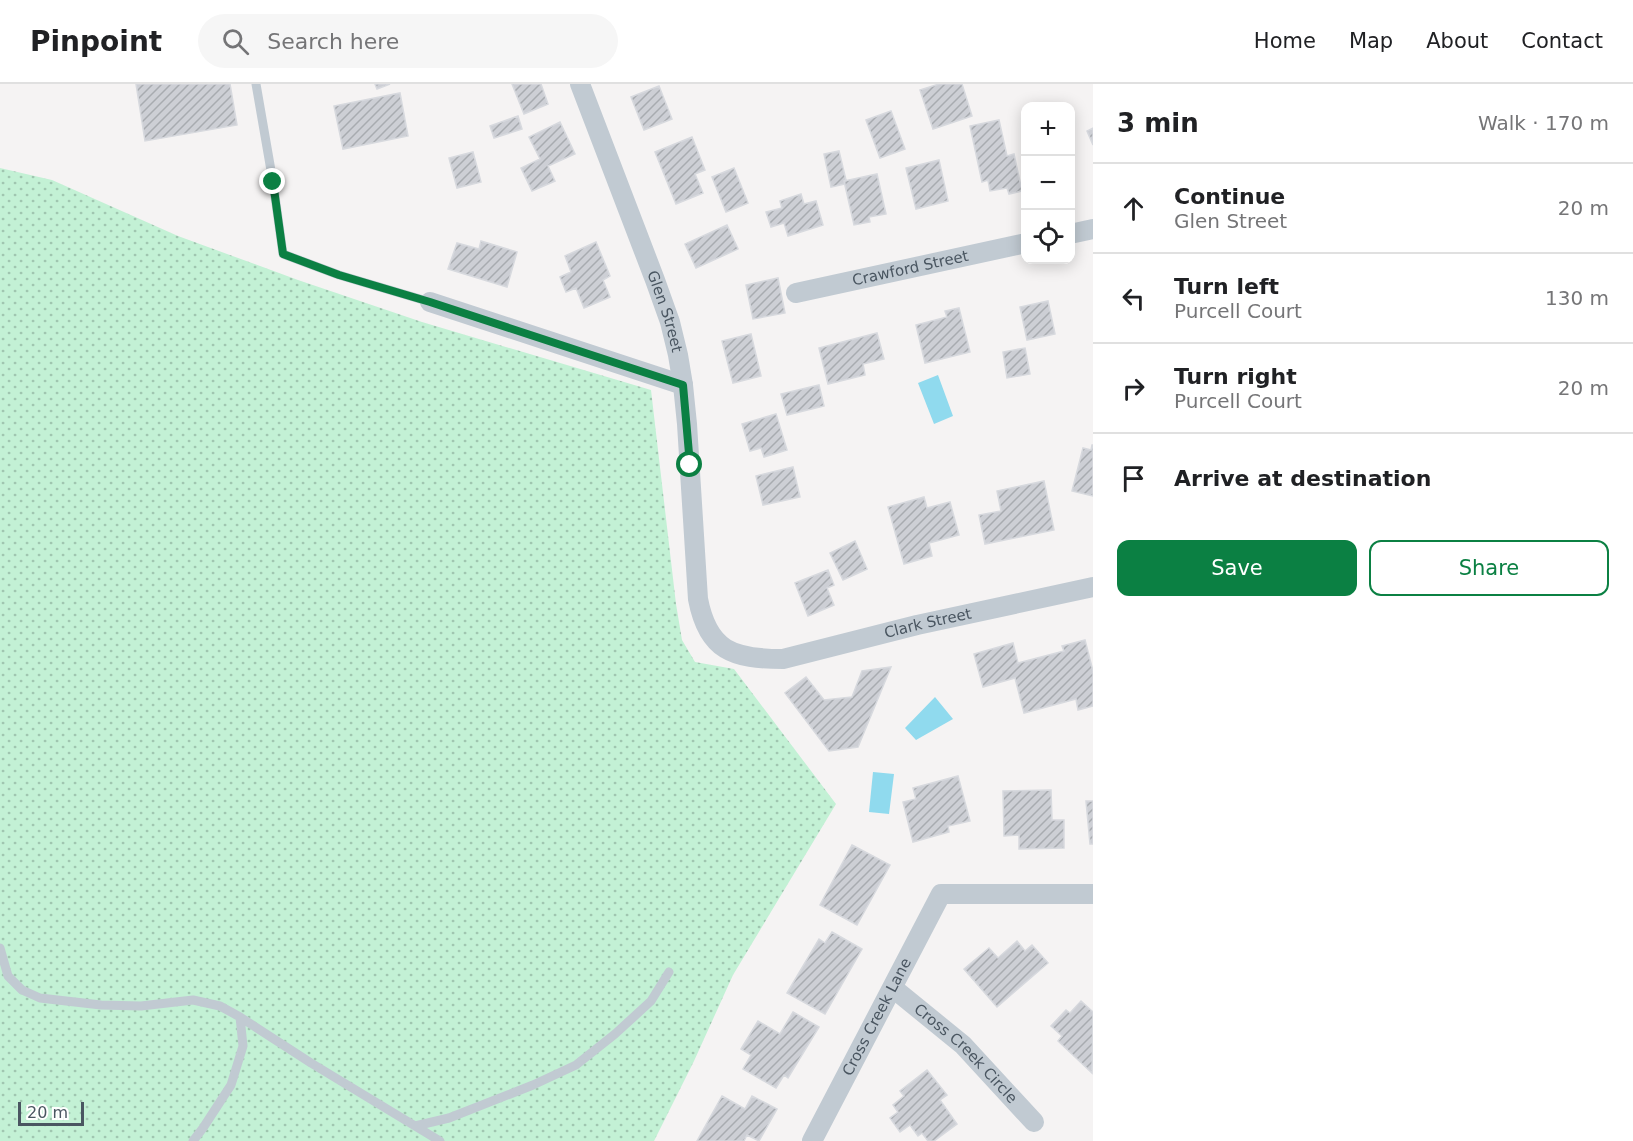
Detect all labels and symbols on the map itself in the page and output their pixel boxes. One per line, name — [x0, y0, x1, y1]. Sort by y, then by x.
route end — [259, 168, 285, 194]
street label: Crawford Street — [851, 247, 970, 290]
street label: Glen Street — [643, 268, 686, 354]
route start — [676, 451, 702, 477]
street label: Clark Street — [882, 604, 973, 642]
street label: Cross Creek Lane — [839, 955, 915, 1079]
street label: Cross Creek Circle — [910, 1000, 1021, 1107]
scale bar — [18, 1099, 84, 1126]

